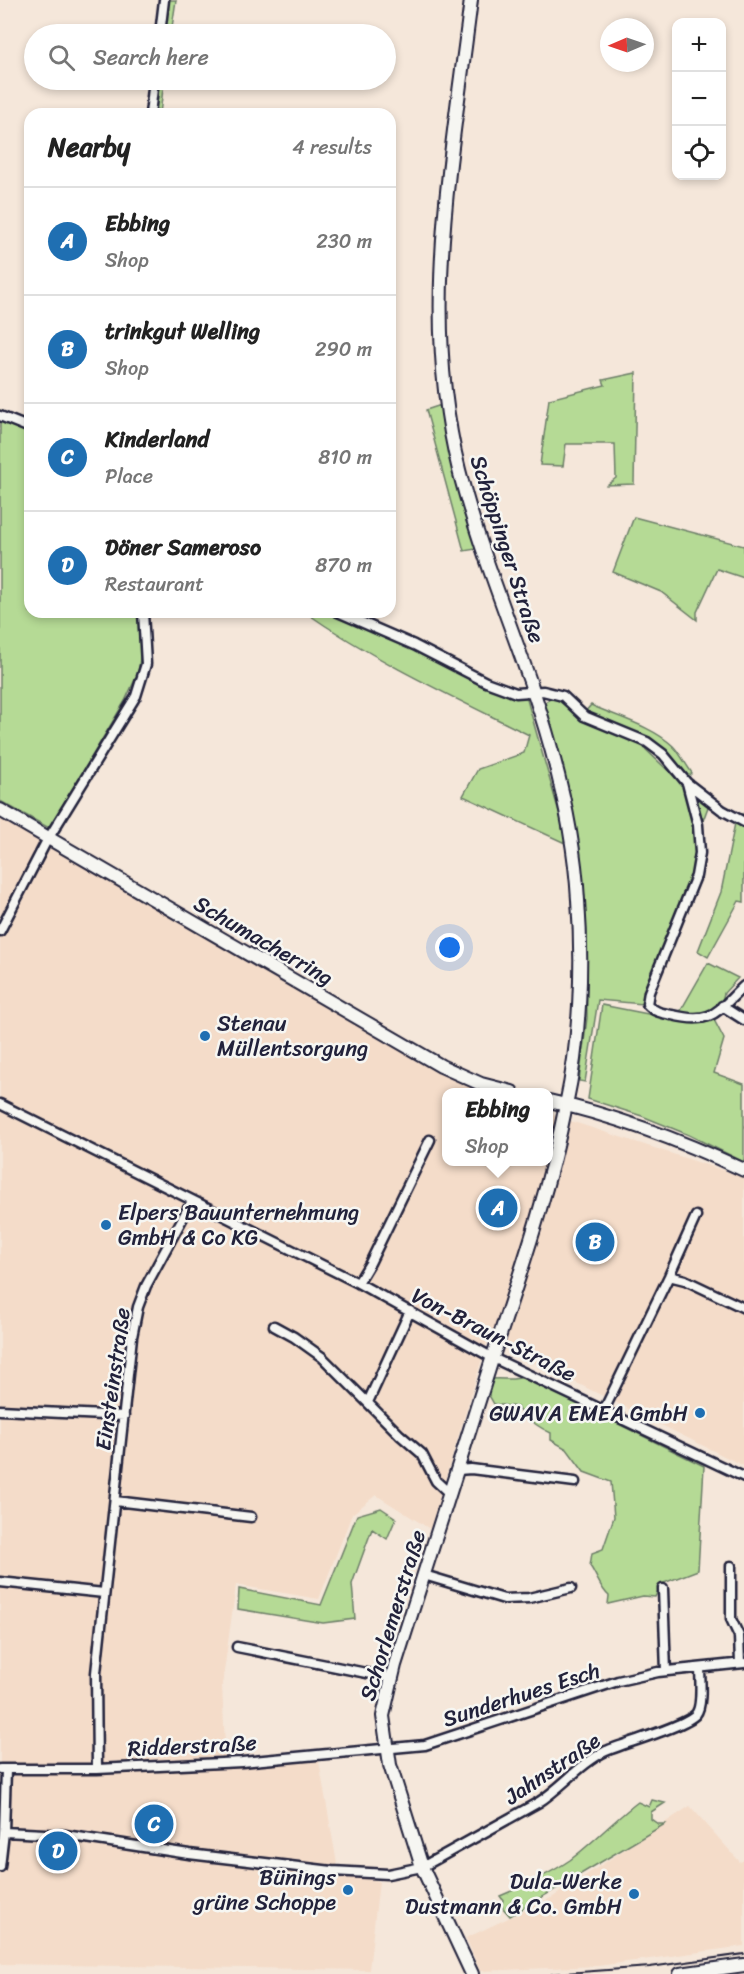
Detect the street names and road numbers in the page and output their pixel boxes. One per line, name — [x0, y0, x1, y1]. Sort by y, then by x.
street label: Schöppinger Straße — [459, 450, 556, 648]
street label: Schumacherring — [186, 884, 341, 996]
street label: Von-Braun-Straße — [405, 1276, 583, 1393]
street label: Einsteinstraße — [83, 1305, 142, 1453]
street label: Schorlemerstraße — [348, 1525, 437, 1705]
street label: Sunderhues Esch — [437, 1651, 605, 1738]
street label: Jahnstraße — [495, 1721, 609, 1816]
street label: Ridderstraße — [126, 1723, 258, 1768]

